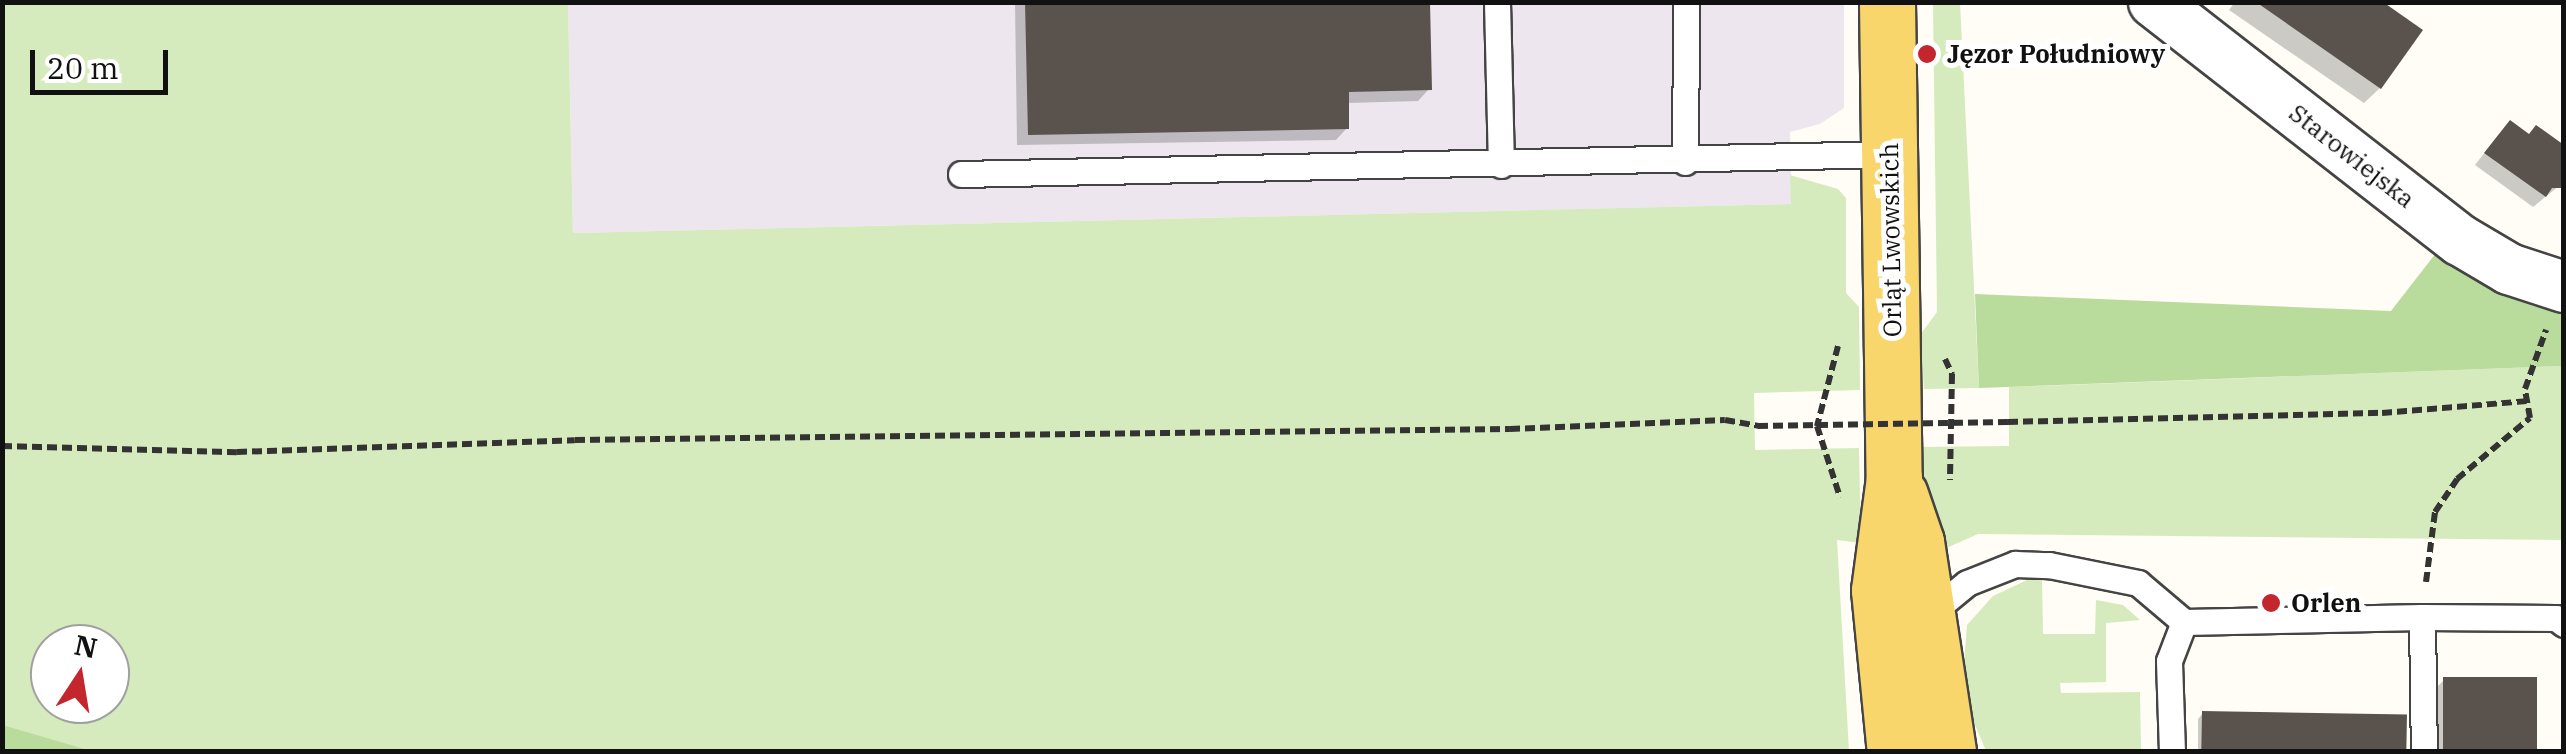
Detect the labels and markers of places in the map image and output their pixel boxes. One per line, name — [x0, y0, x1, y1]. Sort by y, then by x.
place label: Jęzor Południowy — [1947, 39, 2165, 69]
marker: Jęzor Południowy — [1916, 43, 1938, 65]
place label: Orlen — [2291, 588, 2361, 618]
marker: Orlen — [2260, 592, 2282, 614]

